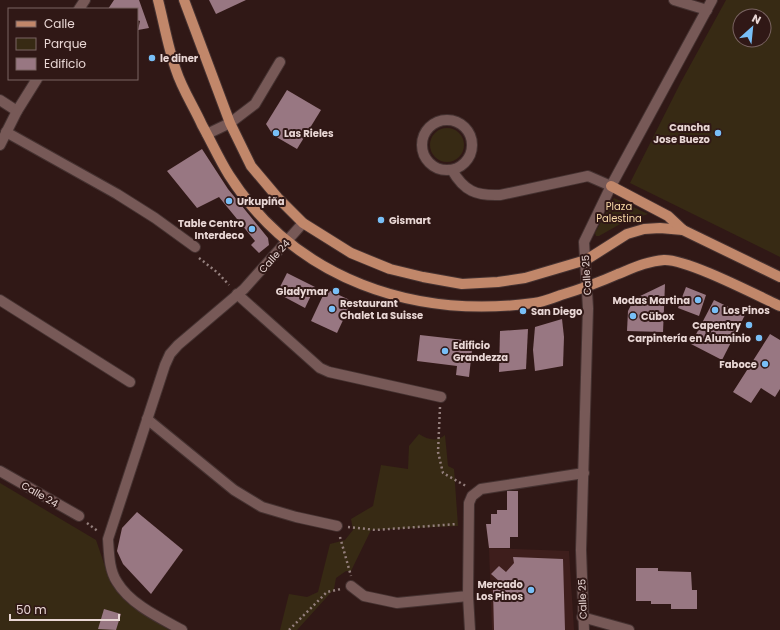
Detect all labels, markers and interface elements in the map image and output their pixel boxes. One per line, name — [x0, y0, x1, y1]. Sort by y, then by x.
legend — [8, 8, 138, 80]
north arrow — [732, 8, 772, 48]
text: N — [749, 10, 764, 28]
text: Calle — [44, 15, 75, 32]
text: Parque — [44, 35, 87, 52]
place label: le diner — [160, 51, 199, 66]
marker: le diner — [147, 53, 157, 63]
text: Edificio — [44, 55, 86, 72]
place label: Cancha Jose Buezo — [653, 120, 711, 147]
place label: Las Rieles — [284, 126, 334, 141]
marker: Las Rieles — [271, 128, 281, 138]
marker: Cancha Jose Buezo — [713, 128, 723, 138]
place label: Urkupiña — [237, 194, 285, 209]
marker: Urkupiña — [224, 196, 234, 206]
park label: Plaza Palestina — [596, 199, 642, 226]
place label: Gismart — [389, 213, 431, 228]
marker: Gismart — [376, 215, 386, 225]
place label: Table Centro Interdeco — [178, 216, 245, 243]
marker: Table Centro Interdeco — [247, 224, 257, 234]
street label: Calle 24 — [255, 236, 293, 276]
street label: Calle 25 — [578, 254, 595, 295]
place label: Gladymar — [276, 284, 329, 299]
marker: Gladymar — [331, 286, 341, 296]
place label: Modas Martina — [612, 293, 690, 308]
marker: Modas Martina — [693, 295, 703, 305]
place label: Restaurant Chalet La Suisse — [340, 296, 423, 323]
place label: Los Pinos — [723, 303, 770, 318]
marker: Restaurant Chalet La Suisse — [327, 304, 337, 314]
place label: San Diego — [531, 304, 583, 319]
marker: Los Pinos — [710, 305, 720, 315]
marker: San Diego — [518, 306, 528, 316]
place label: Cübox — [641, 309, 675, 324]
marker: Cübox — [628, 311, 638, 321]
place label: Capentry — [692, 318, 742, 333]
marker: Capentry — [744, 320, 754, 330]
place label: Carpintería en Aluminio — [628, 331, 752, 346]
marker: Carpintería en Aluminio — [754, 333, 764, 343]
place label: Edificio Grandezza — [453, 338, 508, 365]
marker: Edificio Grandezza — [440, 346, 450, 356]
place label: Faboce — [719, 357, 757, 372]
marker: Faboce — [760, 359, 770, 369]
street label: Calle 24 — [19, 478, 61, 511]
place label: Mercado Los Pinos — [476, 577, 524, 604]
street label: Calle 25 — [574, 579, 591, 619]
marker: Mercado Los Pinos — [526, 585, 536, 595]
scale bar — [10, 596, 119, 622]
text: 50 m — [16, 601, 47, 618]

